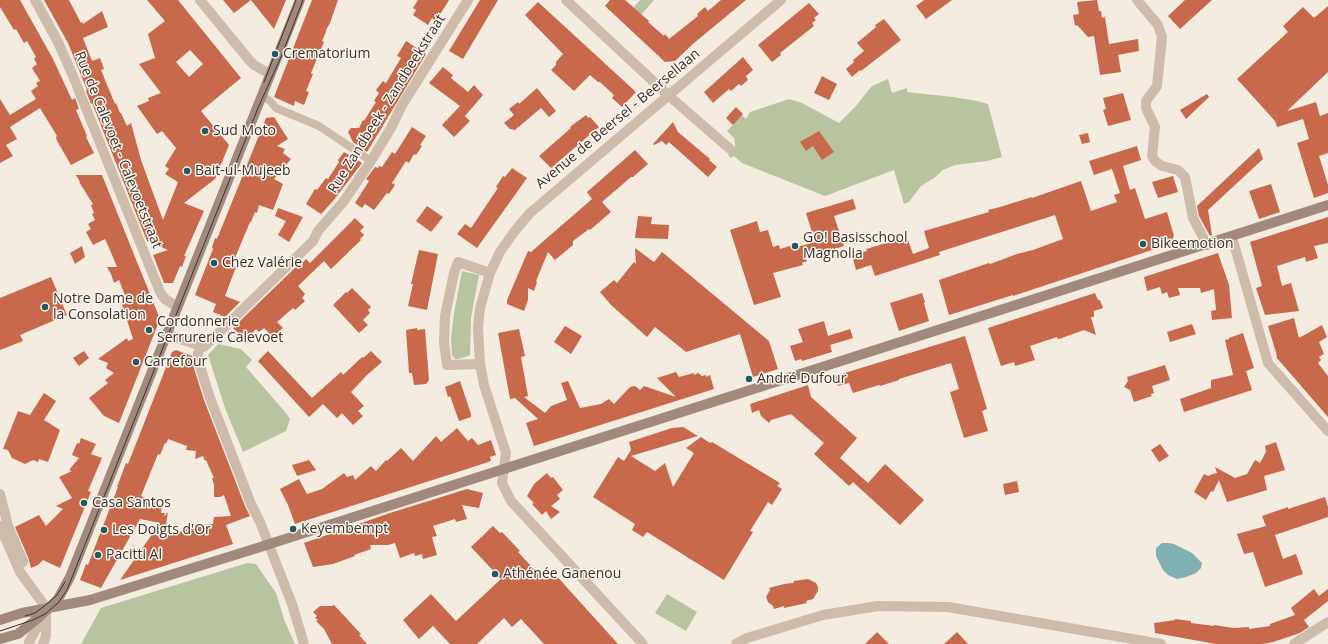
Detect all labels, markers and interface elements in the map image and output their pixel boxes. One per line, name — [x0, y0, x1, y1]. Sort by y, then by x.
street label: Rue Zandbeek - Zandbeekstraat — [325, 12, 449, 196]
street label: Avenue de Beersel - Beersellaan — [533, 45, 703, 193]
place label: Crematorium — [283, 46, 370, 62]
street label: Rue de Calevoet - Calevoetstraat — [71, 49, 165, 251]
marker: Crematorium — [270, 49, 280, 59]
place label: Sud Moto — [213, 123, 276, 139]
marker: Sud Moto — [200, 126, 210, 136]
place label: Bait-ul-Mujeeb — [195, 163, 290, 179]
marker: Bait-ul-Mujeeb — [182, 166, 192, 176]
place label: GO! Basisschool Magnolia — [803, 230, 907, 262]
place label: Bikeemotion — [1151, 236, 1234, 252]
marker: Bikeemotion — [1138, 239, 1148, 249]
marker: GO! Basisschool Magnolia — [790, 241, 800, 251]
place label: Chez Valérie — [222, 255, 302, 271]
marker: Chez Valérie — [209, 258, 219, 268]
place label: Notre Dame de la Consolation — [53, 291, 153, 324]
marker: Notre Dame de la Consolation — [40, 302, 50, 312]
place label: Cordonnerie Serrurerie Calevoet — [157, 314, 283, 346]
marker: Cordonnerie Serrurerie Calevoet — [144, 325, 154, 335]
place label: Carrefour — [144, 354, 207, 370]
marker: Carrefour — [131, 357, 141, 367]
place label: André Dufour — [757, 371, 846, 387]
marker: André Dufour — [744, 374, 754, 384]
place label: Casa Santos — [92, 495, 171, 511]
marker: Casa Santos — [79, 498, 89, 508]
place label: Keyembempt — [301, 521, 388, 537]
place label: Les Doigts d'Or — [112, 522, 211, 538]
marker: Keyembempt — [288, 524, 298, 534]
marker: Les Doigts d'Or — [99, 525, 109, 535]
place label: Pacitti Al — [106, 547, 162, 563]
marker: Pacitti Al — [93, 550, 103, 560]
place label: Athénée Ganenou — [503, 566, 621, 582]
marker: Athénée Ganenou — [490, 569, 500, 579]

